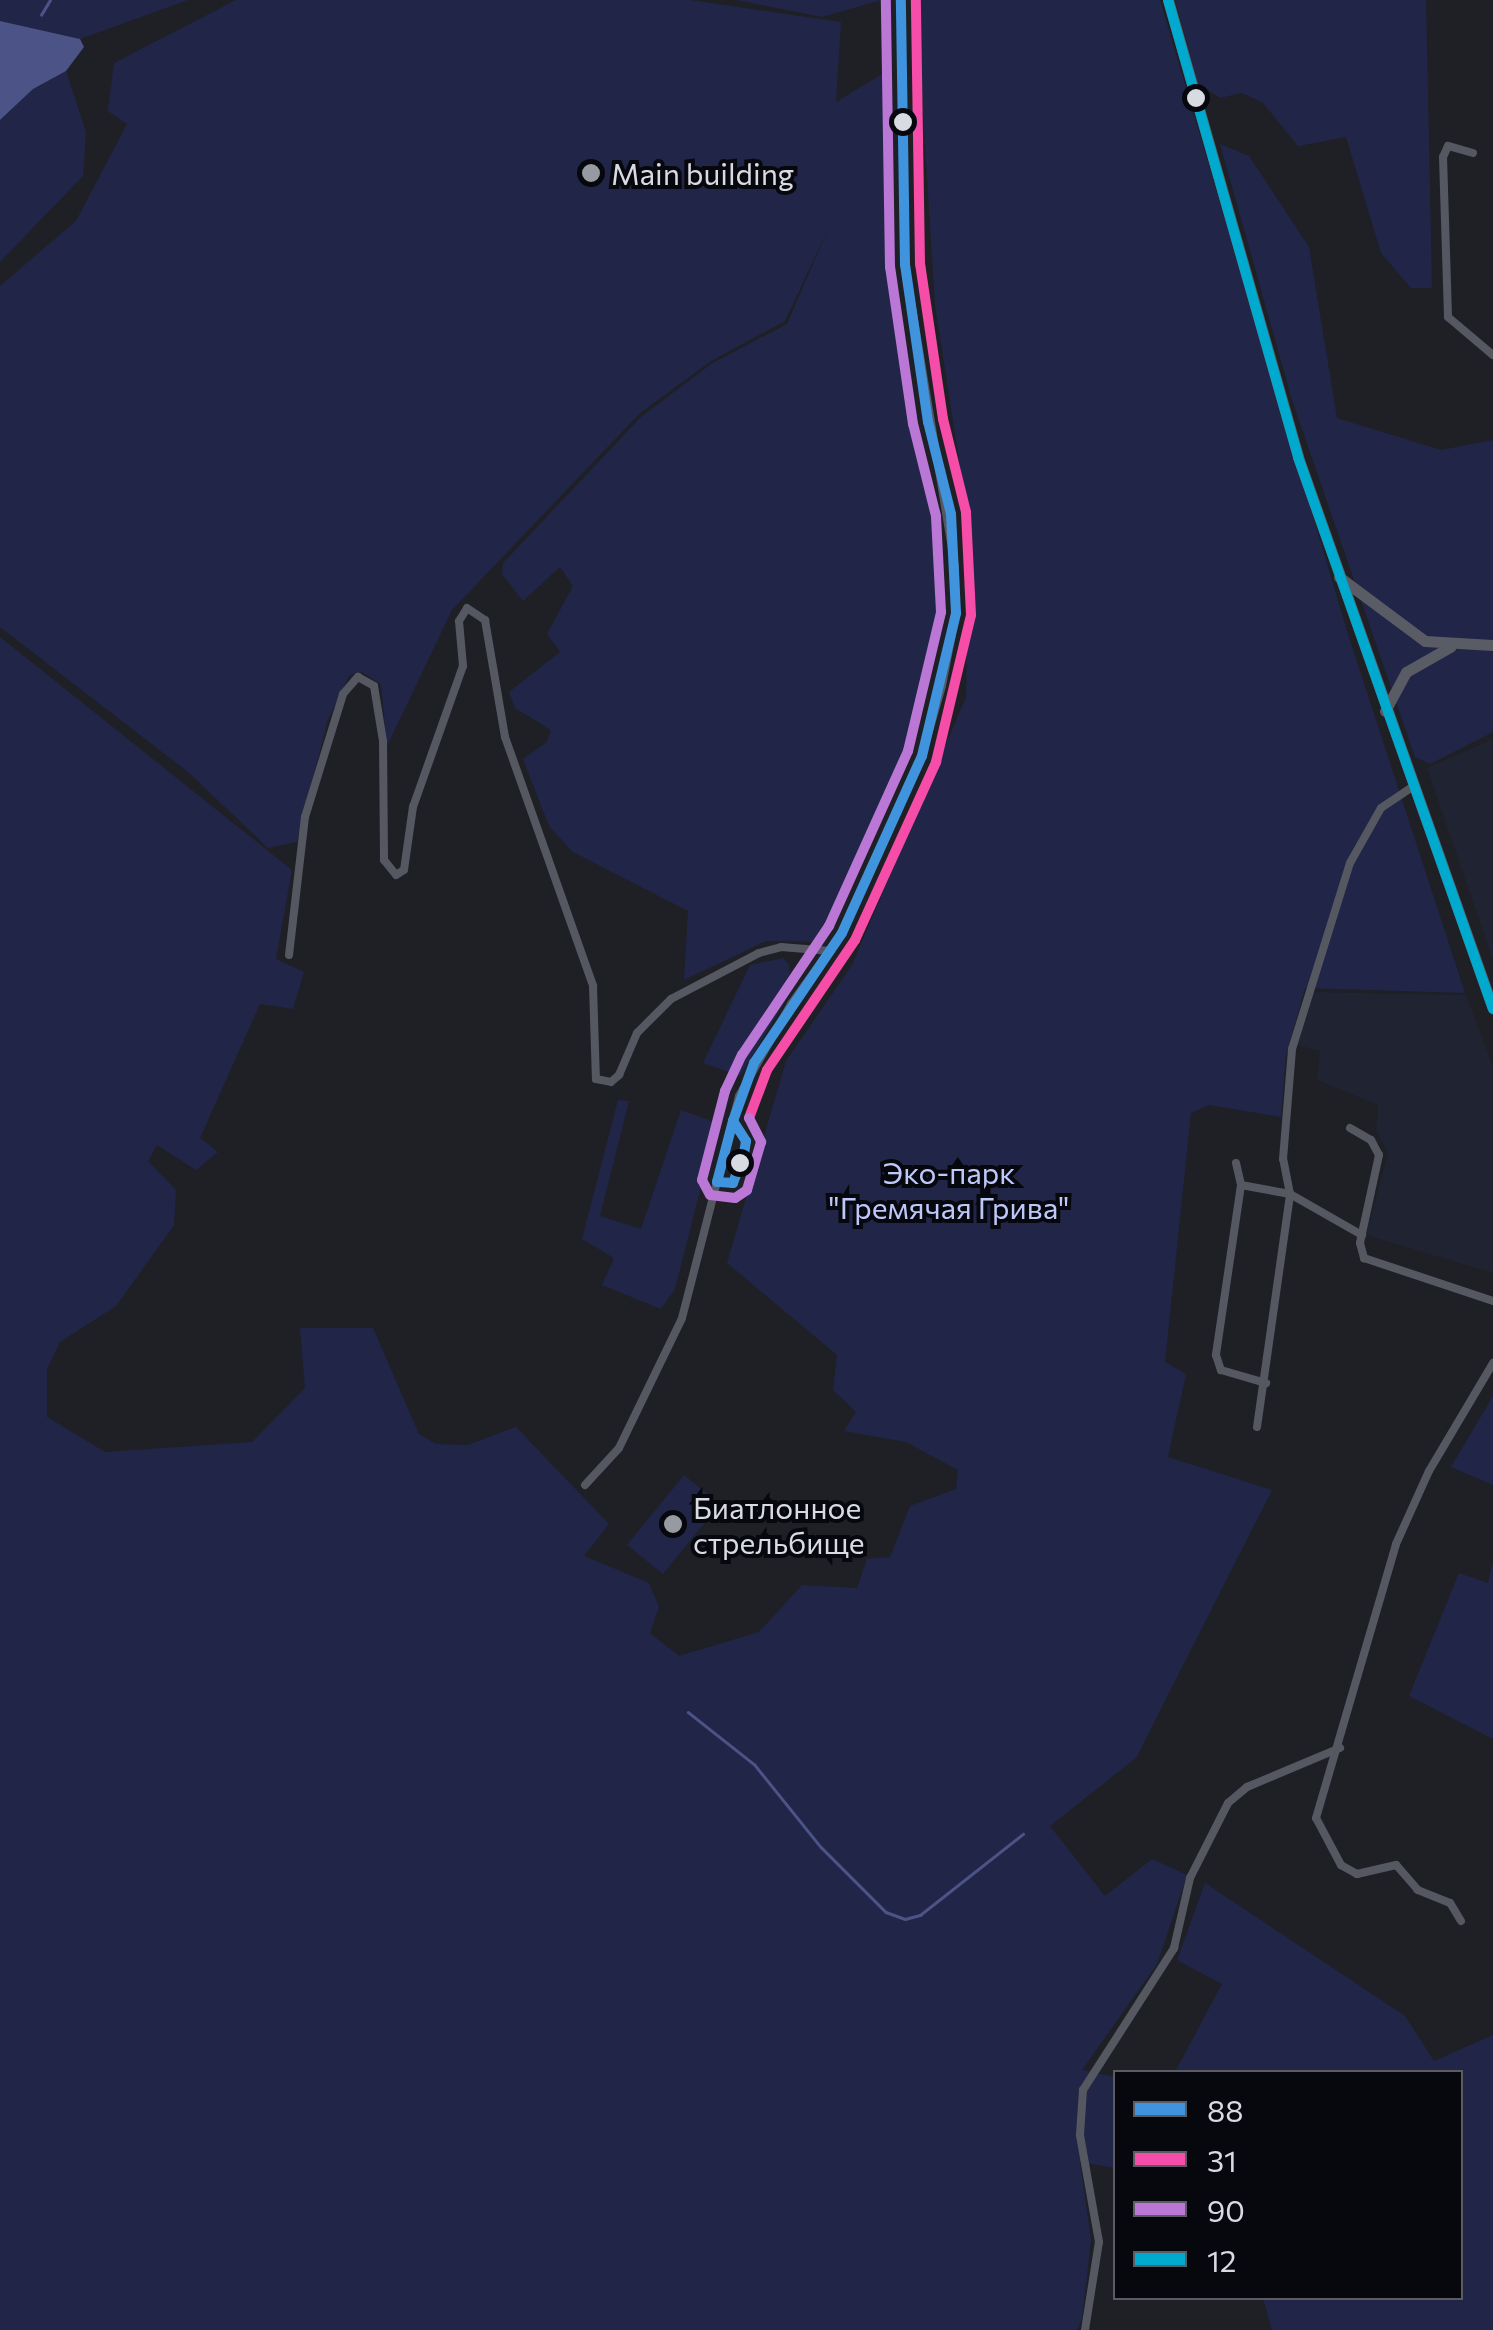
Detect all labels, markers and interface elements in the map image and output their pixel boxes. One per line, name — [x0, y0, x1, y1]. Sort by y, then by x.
unlabelled marker — [1186, 88, 1206, 108]
unlabelled marker — [893, 112, 913, 132]
place label: Main building — [611, 155, 794, 191]
marker: Main building — [580, 162, 602, 184]
unlabelled marker — [730, 1153, 750, 1173]
park label: Эко-парк "Гремячая Грива" — [829, 1154, 1069, 1224]
place label: Биатлонное стрельбище — [693, 1489, 865, 1560]
marker: Биатлонное стрельбище — [662, 1513, 684, 1535]
legend — [1113, 2070, 1463, 2300]
text: 88 — [1207, 2091, 1243, 2128]
text: 31 — [1207, 2141, 1237, 2178]
text: 90 — [1207, 2191, 1245, 2228]
text: 12 — [1207, 2241, 1236, 2278]

